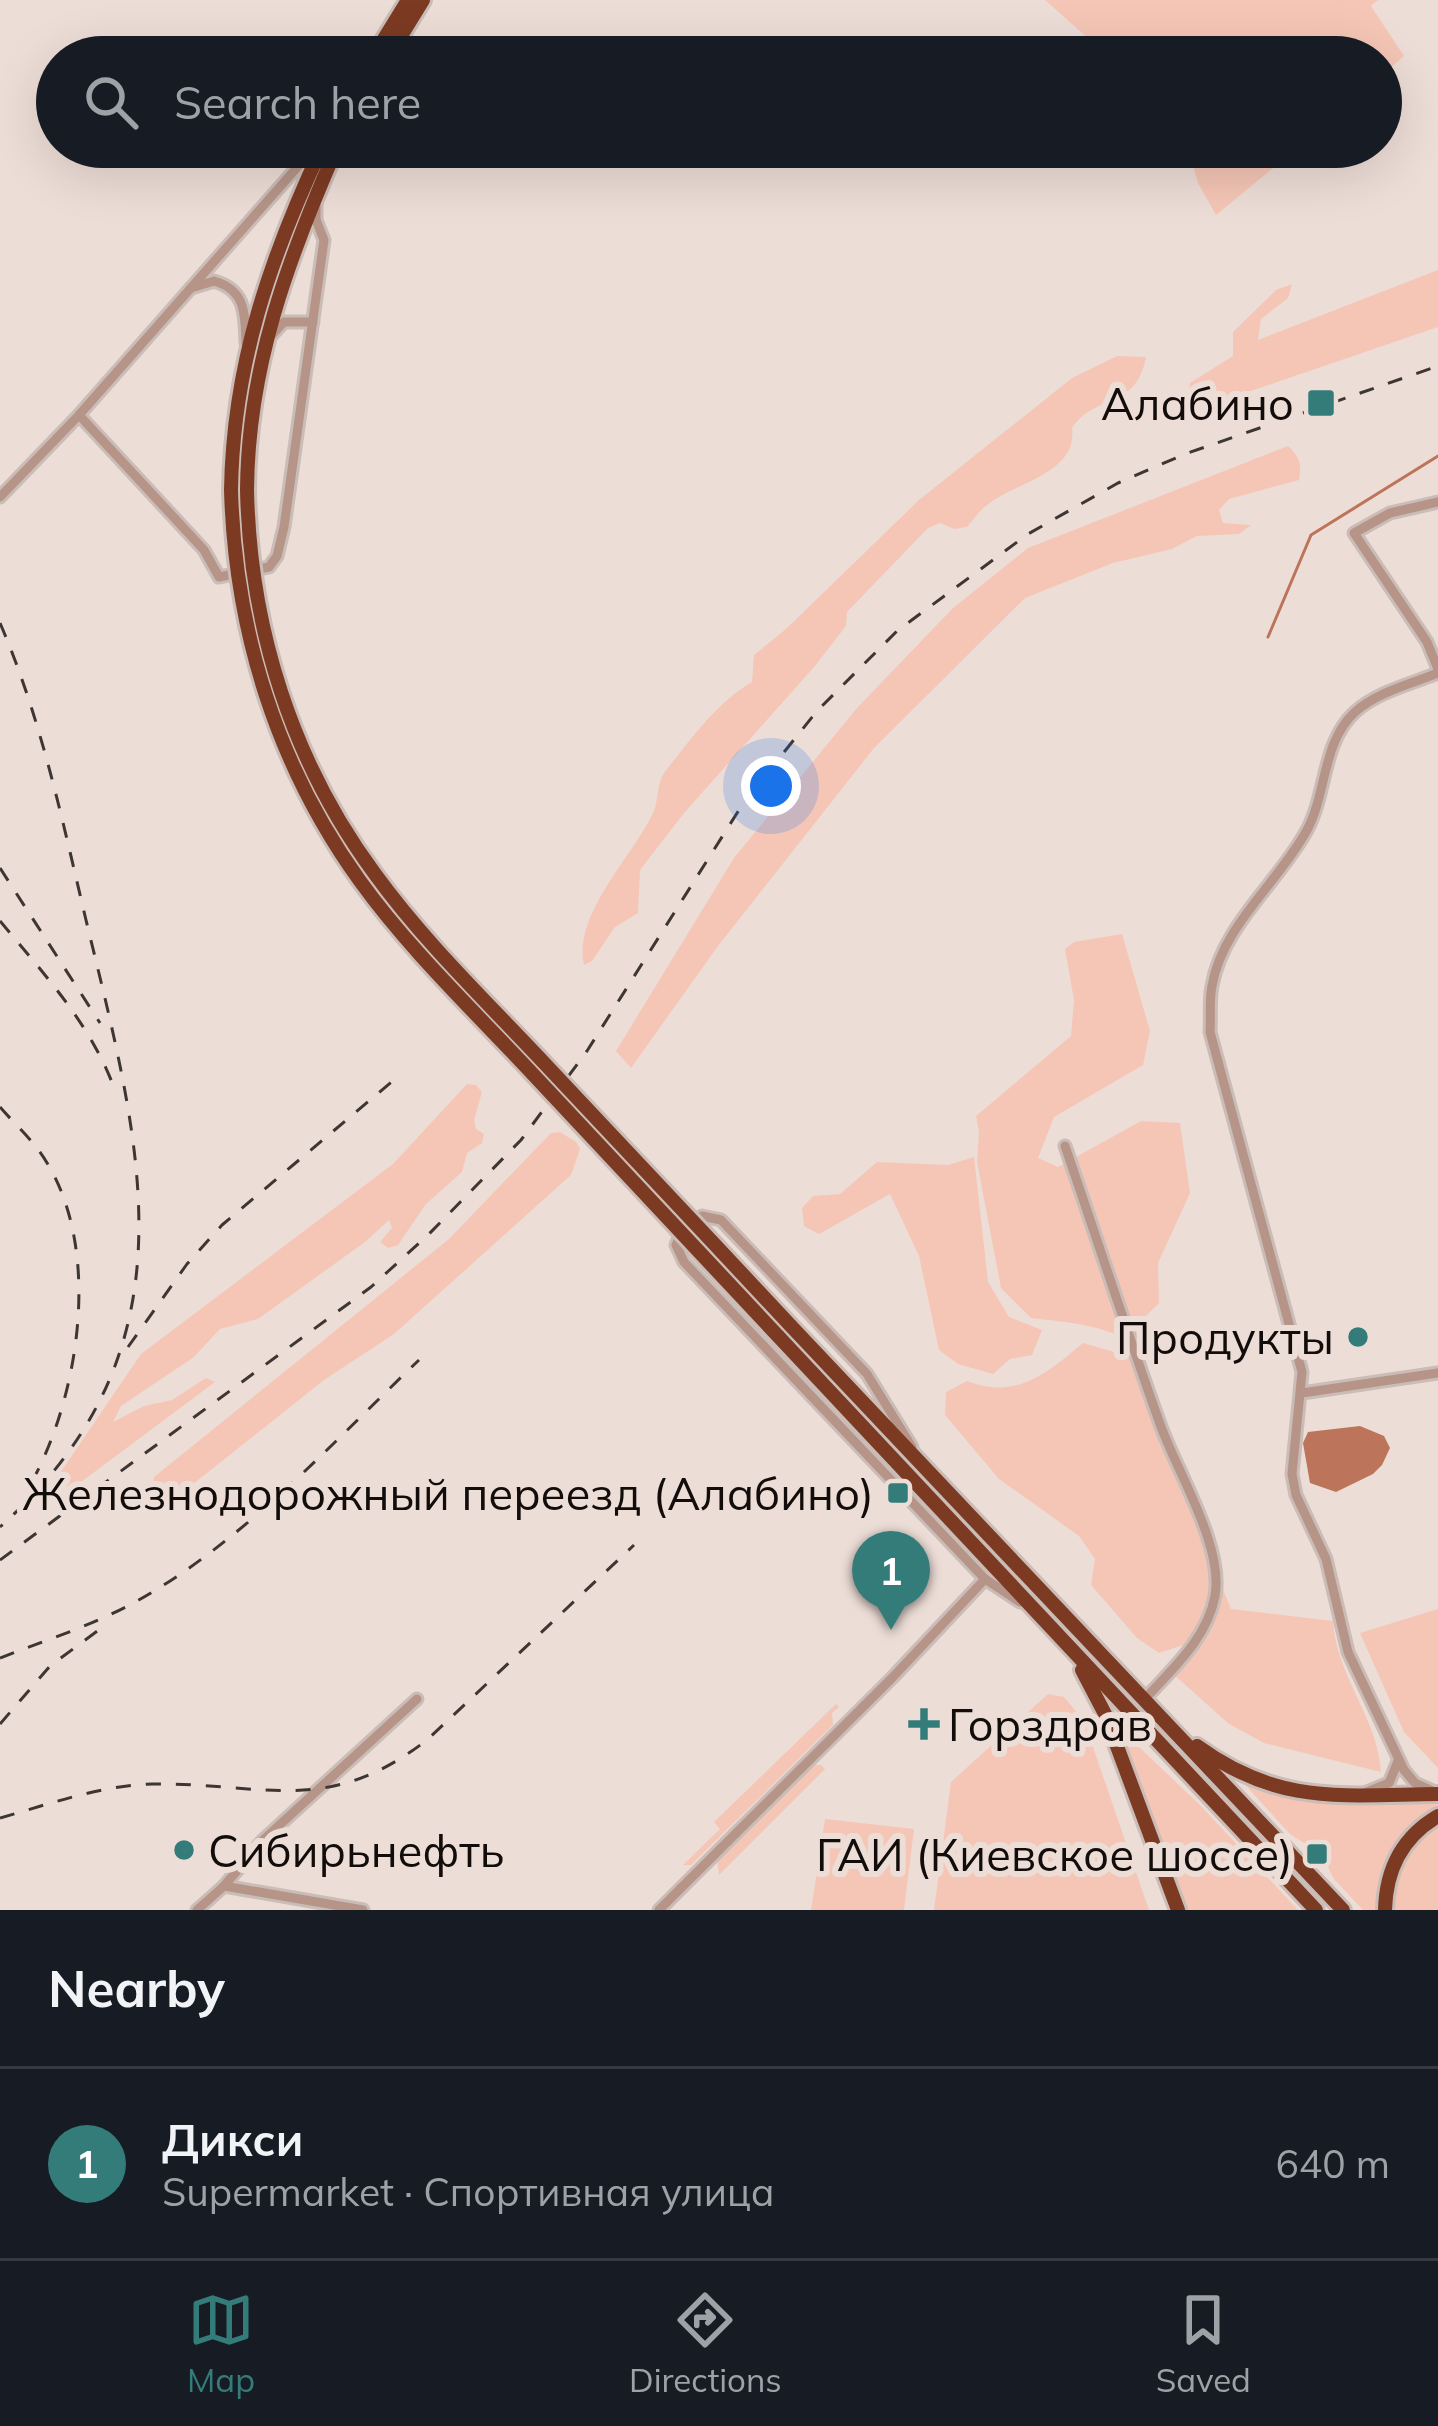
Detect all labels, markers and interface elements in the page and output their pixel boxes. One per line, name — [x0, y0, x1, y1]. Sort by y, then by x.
search box — [36, 36, 1402, 168]
icon: search — [78, 69, 144, 135]
text: Search here — [174, 74, 421, 130]
place label: Алабино — [1101, 375, 1294, 431]
marker: Алабино — [1305, 387, 1337, 419]
your location — [741, 756, 801, 816]
place label: Продукты — [1116, 1309, 1334, 1365]
marker: Продукты — [1345, 1324, 1371, 1350]
place label: Железнодорожный переезд (Алабино) — [22, 1465, 874, 1521]
marker: Железнодорожный переезд (Алабино) — [885, 1480, 911, 1506]
pin: 1 — [852, 1531, 930, 1630]
place label: Горздрав — [948, 1696, 1152, 1752]
marker: Горздрав — [911, 1711, 937, 1737]
place label: Сибирьнефть — [208, 1822, 504, 1878]
place label: ГАИ (Киевское шоссе) — [816, 1826, 1293, 1882]
marker: Сибирьнефть — [171, 1837, 197, 1863]
marker: ГАИ (Киевское шоссе) — [1304, 1841, 1330, 1867]
text: Nearby — [48, 1956, 225, 2020]
text: Дикси — [162, 2111, 303, 2167]
text: 1 — [75, 2139, 99, 2188]
text: 640 m — [1275, 2139, 1390, 2188]
text: Supermarket · Спортивная улица — [162, 2167, 775, 2216]
tab: Map — [187, 2287, 255, 2400]
tab: Directions — [629, 2287, 782, 2400]
tab: Saved — [1156, 2287, 1251, 2400]

